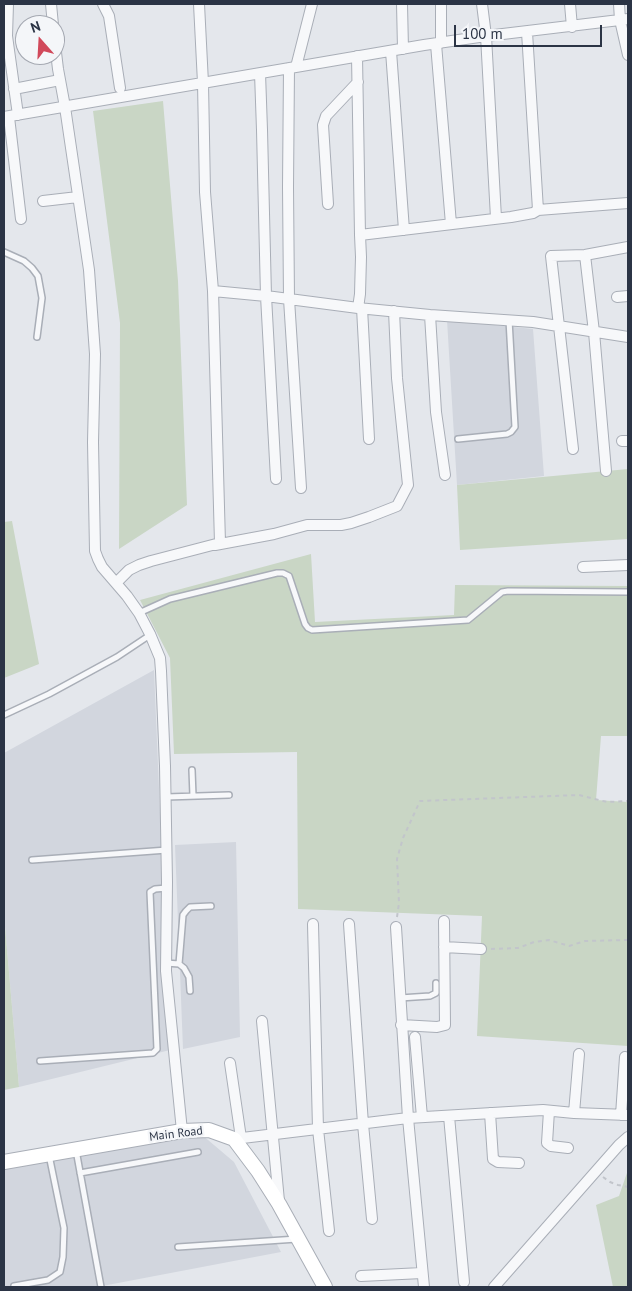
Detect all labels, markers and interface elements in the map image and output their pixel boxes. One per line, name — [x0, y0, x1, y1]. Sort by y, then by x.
north arrow — [15, 15, 65, 65]
scale bar — [457, 15, 604, 47]
text: N — [28, 17, 43, 37]
text: 100 m — [462, 24, 503, 43]
street label: Main Road — [148, 1124, 204, 1144]

